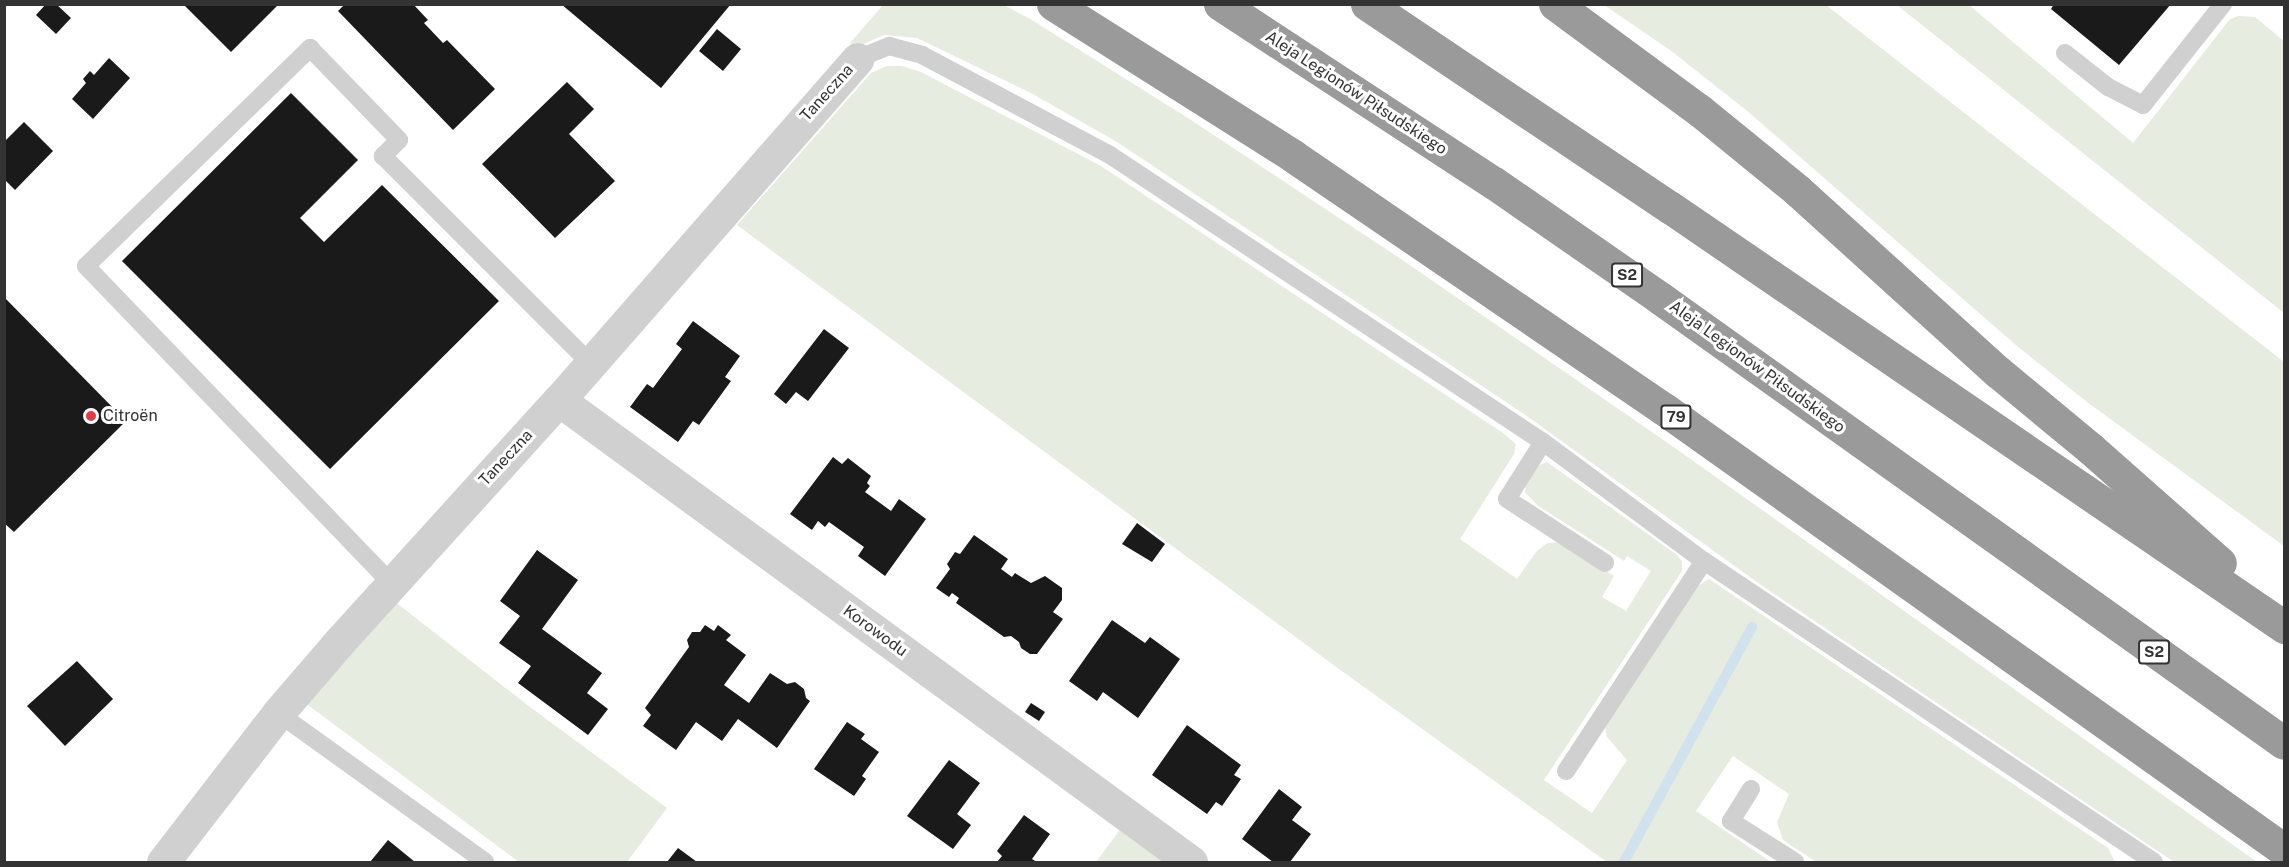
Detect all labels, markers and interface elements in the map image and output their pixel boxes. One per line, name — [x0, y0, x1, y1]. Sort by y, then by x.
street label: Aleja Legionów Piłsudskiego — [1262, 27, 1450, 159]
street label: Taneczna — [796, 61, 858, 125]
road number: S2 — [1610, 263, 1644, 287]
street label: Aleja Legionów Piłsudskiego — [1665, 297, 1849, 437]
road number: 79 — [1660, 405, 1692, 429]
place label: Citroën — [103, 406, 158, 426]
marker: Citroën — [84, 409, 98, 423]
street label: Taneczna — [475, 426, 537, 490]
street label: Korowodu — [839, 601, 911, 661]
road number: S2 — [2138, 640, 2170, 664]

